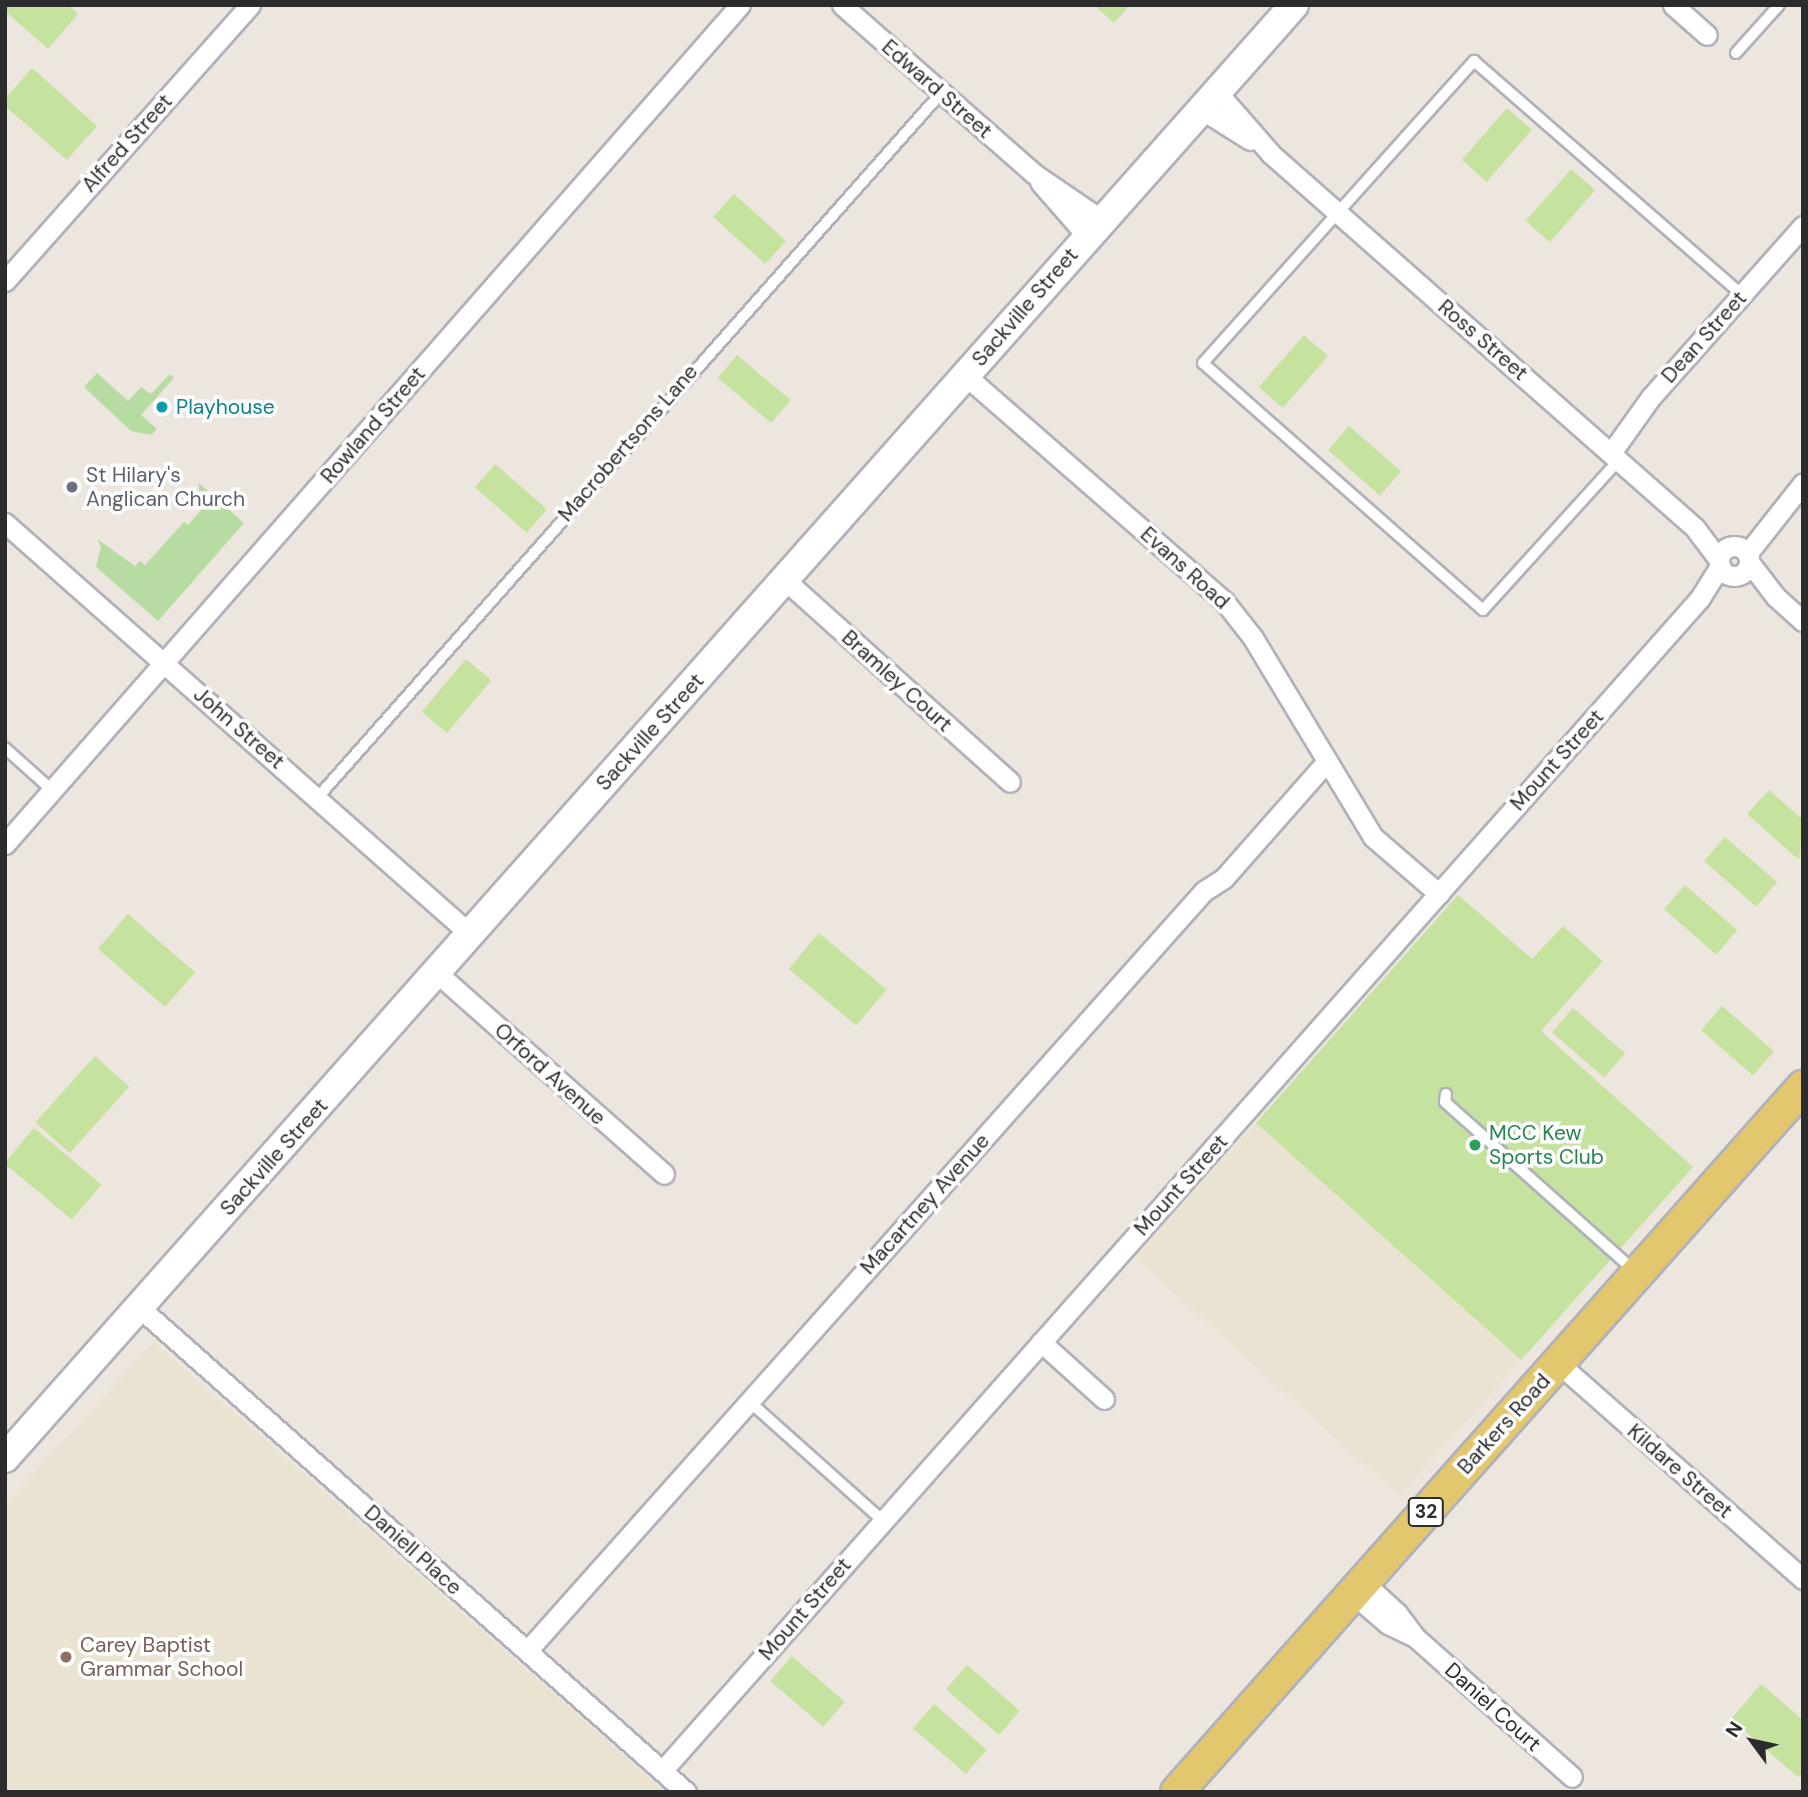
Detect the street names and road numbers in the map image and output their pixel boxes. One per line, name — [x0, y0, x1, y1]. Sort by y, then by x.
street label: Edward Street — [877, 34, 997, 144]
street label: Alfred Street — [76, 89, 178, 197]
street label: Sackville Street — [967, 243, 1083, 371]
street label: Dean Street — [1656, 286, 1752, 388]
street label: Ross Street — [1433, 294, 1533, 386]
street label: Macrobertsons Lane — [553, 359, 703, 527]
street label: Rowland Street — [315, 362, 431, 488]
street label: Evans Road — [1135, 522, 1235, 614]
street label: Bramley Court — [837, 625, 957, 737]
street label: Sackville Street — [591, 668, 709, 796]
street label: John Street — [188, 682, 290, 774]
street label: Mount Street — [1505, 704, 1609, 816]
street label: Orford Avenue — [489, 1018, 611, 1130]
street label: Sackville Street — [215, 1093, 333, 1221]
street label: Macartney Avenue — [855, 1128, 995, 1280]
street label: Mount Street — [1129, 1129, 1233, 1241]
street label: Barkers Road — [1452, 1369, 1556, 1479]
street label: Kildare Street — [1622, 1419, 1738, 1523]
road number: 32 — [1407, 1496, 1445, 1528]
street label: Daniell Place — [359, 1500, 467, 1600]
street label: Mount Street — [754, 1553, 856, 1665]
street label: Daniel Court — [1440, 1657, 1546, 1757]

